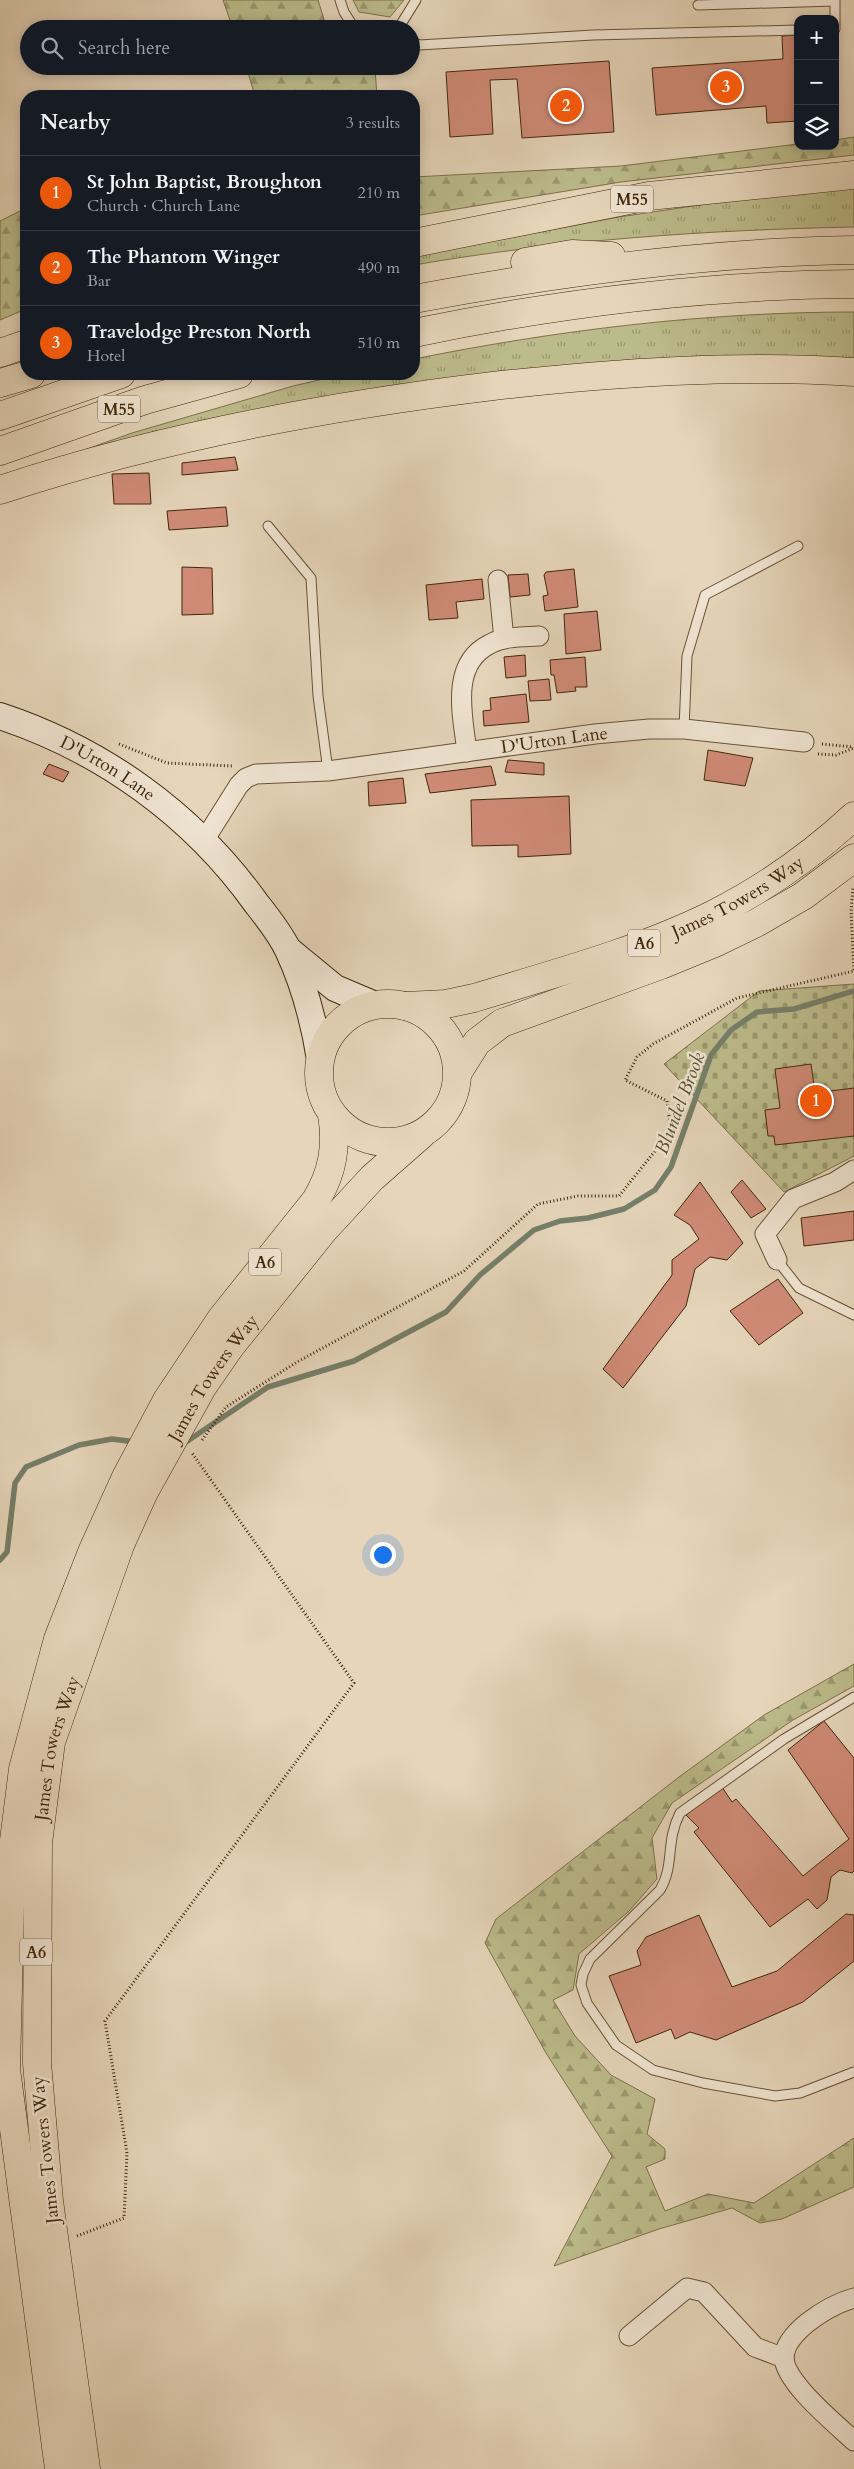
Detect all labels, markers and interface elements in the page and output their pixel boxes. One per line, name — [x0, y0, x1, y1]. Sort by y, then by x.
map controls — [794, 15, 839, 150]
button: + — [794, 15, 839, 60]
search box — [20, 20, 420, 75]
icon: search — [38, 34, 66, 62]
text: Search here — [78, 35, 170, 61]
button: − — [794, 60, 839, 105]
pin: 3 — [710, 68, 742, 106]
pin: 2 — [550, 87, 582, 125]
button: layers — [794, 105, 839, 150]
text: Nearby — [40, 108, 111, 137]
text: 3 results — [346, 112, 400, 134]
text: St John Baptist, Broughton — [87, 169, 322, 195]
text: 1 — [52, 182, 60, 204]
text: 210 m — [358, 182, 400, 204]
road number: M55 — [611, 185, 653, 212]
text: Church · Church Lane — [87, 195, 240, 217]
text: The Phantom Winger — [87, 244, 280, 270]
text: 2 — [52, 257, 60, 279]
text: 490 m — [358, 257, 400, 279]
text: Bar — [87, 270, 111, 292]
text: Travelodge Preston North — [87, 319, 311, 345]
text: 3 — [52, 332, 60, 354]
text: 510 m — [358, 332, 400, 354]
text: Hotel — [87, 345, 125, 367]
road number: M55 — [98, 396, 140, 422]
street label: D'Urton Lane — [499, 721, 609, 760]
street label: D'Urton Lane — [56, 730, 160, 807]
street label: James Towers Way — [665, 850, 809, 946]
road number: A6 — [628, 930, 660, 956]
water label: Blundel Brook — [649, 1048, 712, 1158]
pin: 1 — [800, 1082, 832, 1120]
road number: A6 — [249, 1248, 281, 1276]
street label: James Towers Way — [161, 1309, 265, 1449]
your location — [370, 1542, 396, 1568]
street label: James Towers Way — [29, 1672, 86, 1825]
road number: A6 — [20, 1938, 52, 1965]
street label: James Towers Way — [25, 2074, 66, 2228]

